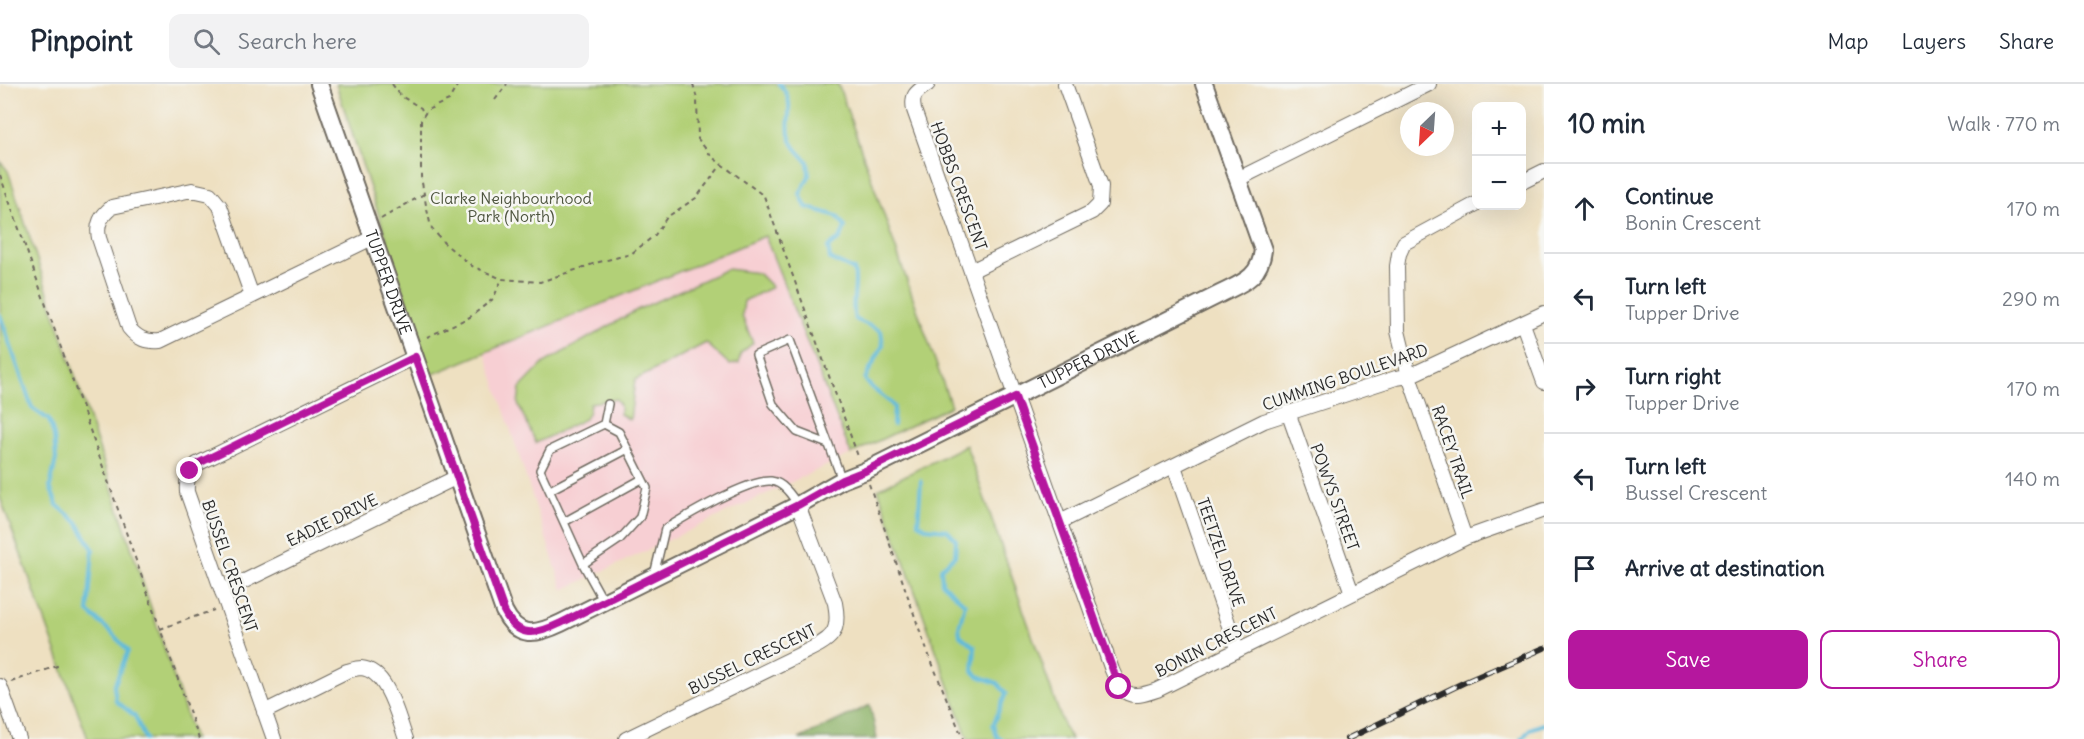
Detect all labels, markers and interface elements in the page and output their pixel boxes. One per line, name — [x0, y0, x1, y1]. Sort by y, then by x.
search box — [169, 14, 589, 68]
text: Pinpoint — [30, 23, 133, 59]
icon: search — [190, 25, 223, 58]
text: Search here — [238, 27, 357, 55]
text: Map — [1828, 28, 1868, 55]
text: Layers — [1901, 28, 1966, 55]
text: Share — [1999, 28, 2054, 55]
north arrow — [1400, 102, 1454, 156]
map controls — [1472, 102, 1526, 210]
button: + — [1472, 102, 1526, 156]
text: 10 min — [1568, 107, 1645, 140]
text: Walk · 770 m — [1947, 111, 2060, 136]
street label: HOBBS CRESCENT — [926, 119, 992, 253]
button: − — [1472, 156, 1526, 210]
text: Continue — [1625, 182, 1714, 210]
park label: Clarke Neighbourhood Park (North) — [430, 188, 592, 226]
icon: ahead — [1568, 192, 1601, 225]
text: 170 m — [2007, 196, 2060, 221]
text: Bonin Crescent — [1625, 210, 1761, 235]
street label: TUPPER DRIVE — [361, 227, 416, 337]
text: Turn left — [1625, 272, 1706, 300]
icon: left — [1568, 282, 1601, 315]
text: 290 m — [2002, 286, 2060, 311]
text: Tupper Drive — [1625, 300, 1740, 325]
street label: TUPPER DRIVE — [1035, 326, 1142, 393]
street label: CUMMING BOULEVARD — [1259, 339, 1431, 415]
text: Turn right — [1625, 362, 1721, 390]
icon: right — [1568, 372, 1601, 405]
text: 170 m — [2007, 376, 2060, 401]
text: Tupper Drive — [1625, 390, 1740, 415]
street label: RACEY TRAIL — [1428, 403, 1478, 502]
street label: POWYS STREET — [1306, 441, 1364, 553]
text: Turn left — [1625, 452, 1706, 480]
route end — [176, 457, 202, 483]
icon: left — [1568, 462, 1601, 495]
text: 140 m — [2005, 466, 2060, 491]
text: Bussel Crescent — [1625, 480, 1767, 505]
street label: EADIE DRIVE — [283, 489, 381, 551]
street label: TEETZEL DRIVE — [1193, 495, 1249, 609]
street label: BUSSEL CRESCENT — [198, 497, 262, 635]
icon: arrive — [1568, 552, 1601, 585]
text: Arrive at destination — [1625, 554, 1825, 582]
street label: BONIN CRESCENT — [1152, 603, 1280, 681]
street label: BUSSEL CRESCENT — [685, 619, 819, 699]
button: Save — [1568, 630, 1808, 689]
button: Share — [1820, 630, 2060, 689]
route start — [1105, 673, 1131, 699]

